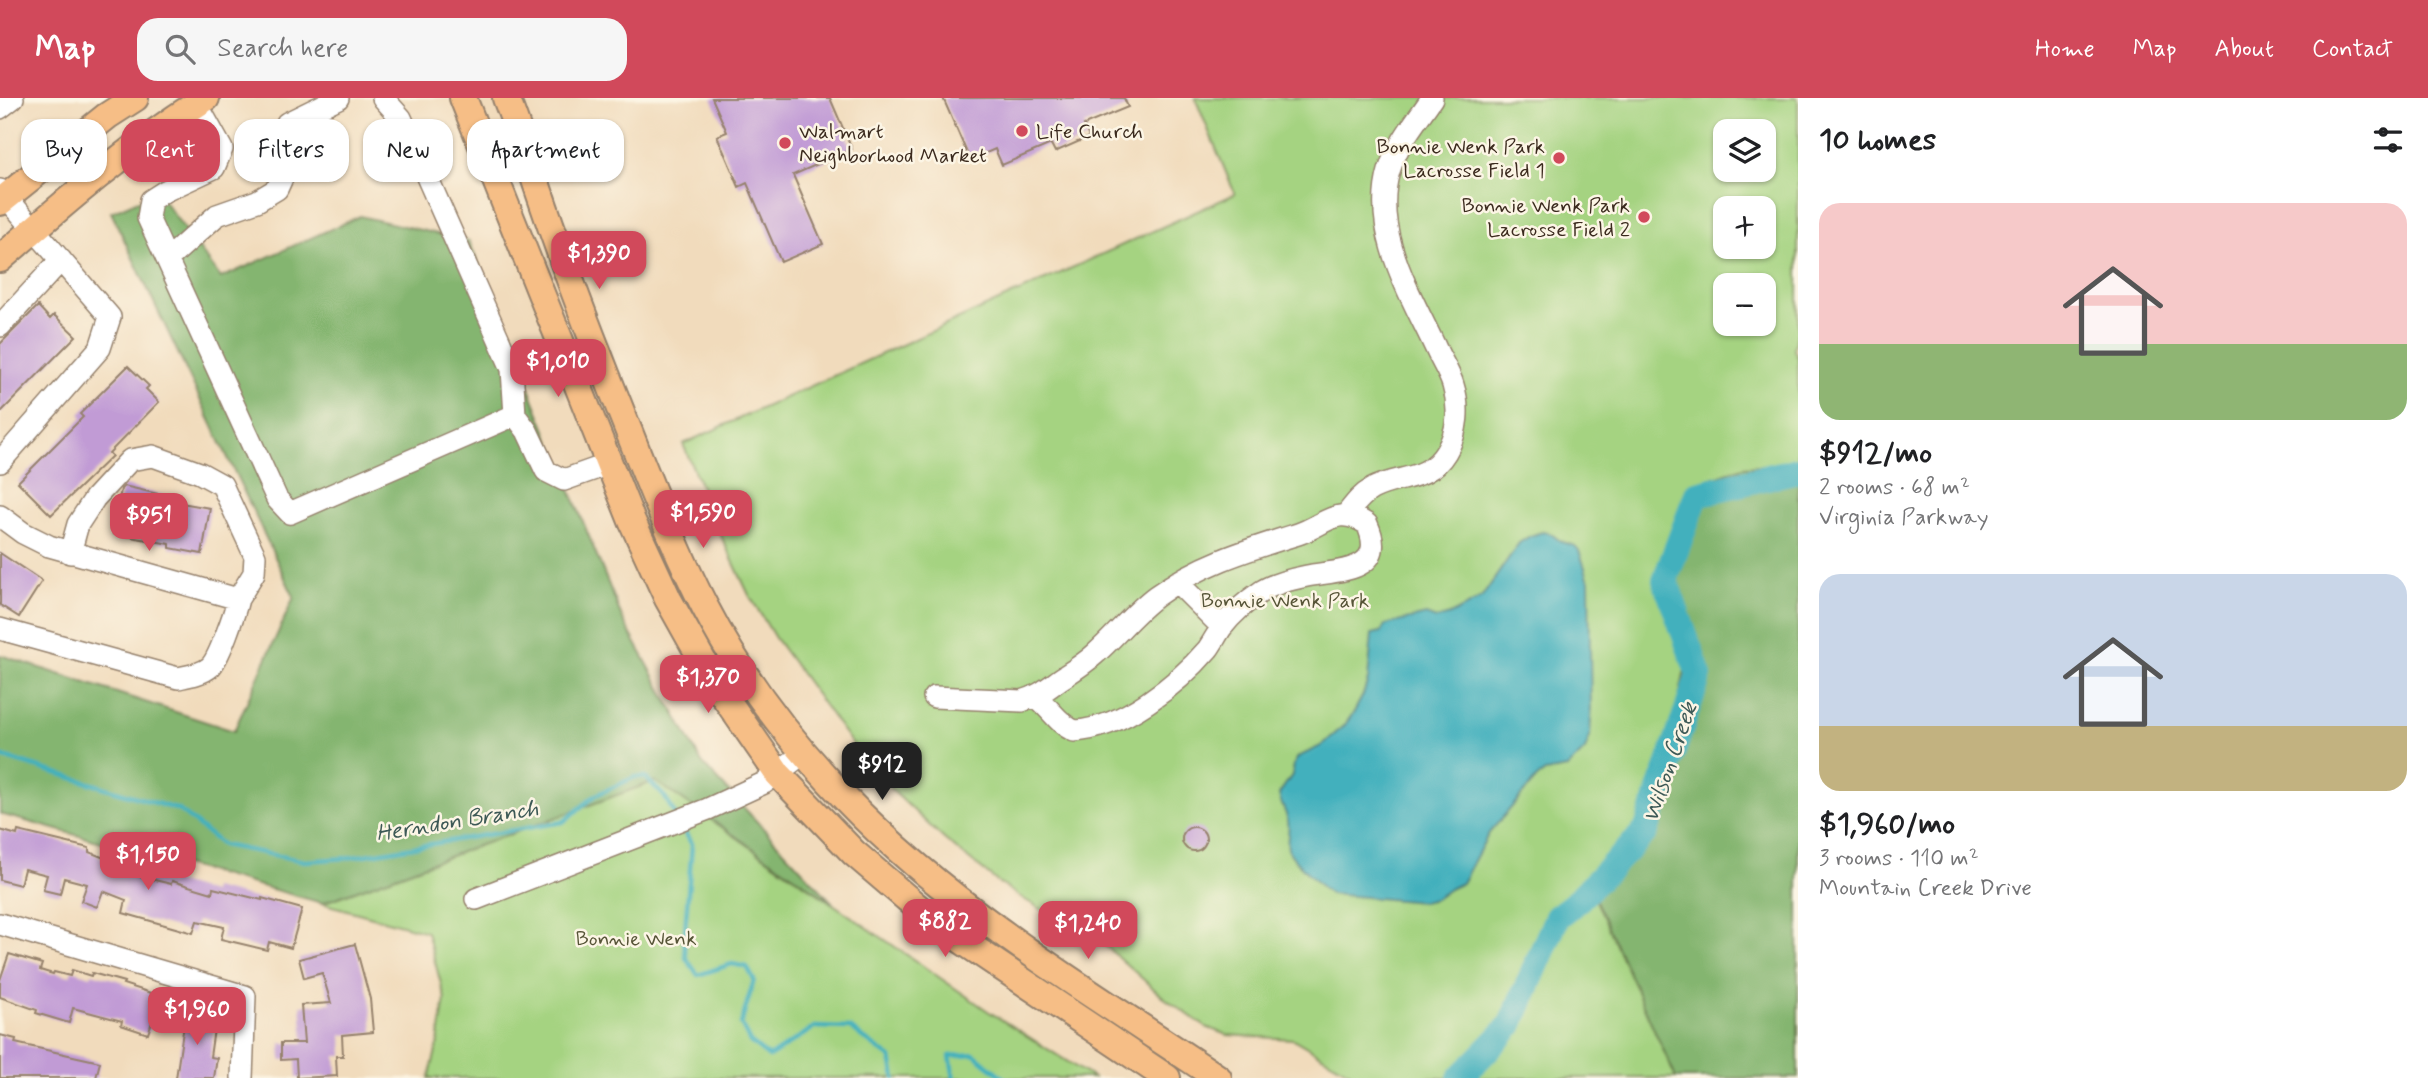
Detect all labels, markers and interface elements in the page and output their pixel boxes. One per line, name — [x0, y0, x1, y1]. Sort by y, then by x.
search box — [137, 18, 627, 81]
text: Map — [35, 27, 95, 71]
icon: search — [161, 30, 199, 68]
text: Search here — [217, 32, 348, 66]
text: Home — [2035, 34, 2095, 65]
text: Map — [2133, 34, 2177, 65]
text: About — [2215, 34, 2274, 65]
text: Contact — [2312, 34, 2393, 65]
place label: Walmart Neighborhood Market — [799, 118, 987, 170]
place label: Life Church — [1036, 118, 1143, 146]
chip: Buy — [21, 119, 107, 182]
chip: Rent — [121, 119, 220, 182]
chip: Filters — [234, 119, 349, 182]
chip: New — [363, 119, 453, 182]
chip: Apartment — [467, 119, 624, 182]
map controls — [1713, 119, 1776, 336]
button: layers — [1713, 119, 1776, 182]
text: 10 homes — [1819, 121, 1936, 160]
icon: filters — [2369, 121, 2407, 159]
marker: Life Church — [1014, 123, 1030, 139]
place label: Bonnie Wenk Park Lacrosse Field 1 — [1376, 133, 1545, 185]
marker: Walmart Neighborhood Market — [777, 135, 793, 151]
marker: Bonnie Wenk Park Lacrosse Field 1 — [1551, 150, 1567, 166]
place label: Bonnie Wenk Park Lacrosse Field 2 — [1461, 192, 1630, 244]
button: + — [1713, 196, 1776, 259]
marker: Bonnie Wenk Park Lacrosse Field 2 — [1636, 209, 1652, 225]
pin: $1,390 — [542, 232, 656, 291]
text: $1,390 — [567, 239, 631, 269]
icon: home — [2050, 248, 2176, 374]
button: − — [1713, 273, 1776, 336]
pin: $1,010 — [501, 340, 615, 399]
text: $1,010 — [526, 347, 590, 377]
text: $912/mo — [1819, 434, 1932, 473]
text: 2 rooms · 68 m² — [1819, 473, 1970, 503]
pin: $1,590 — [646, 490, 760, 550]
pin: $951 — [108, 494, 190, 553]
text: $1,590 — [670, 498, 736, 528]
text: $951 — [126, 501, 172, 531]
text: Virginia Parkway — [1819, 503, 1989, 533]
park label: Bonnie Wenk Park — [1201, 587, 1369, 615]
icon: home — [2050, 619, 2176, 745]
pin: $1,370 — [651, 656, 765, 715]
text: $1,370 — [676, 663, 740, 693]
water label: Wilson Creek — [1636, 698, 1706, 826]
pin: $912 — [841, 742, 923, 802]
text: $912 — [858, 750, 906, 780]
water label: Herndon Branch — [374, 794, 541, 850]
text: $1,960/mo — [1819, 805, 1955, 844]
pin: $1,150 — [91, 832, 205, 892]
text: $1,150 — [116, 840, 180, 870]
text: 3 rooms · 110 m² — [1819, 844, 1979, 874]
text: Mountain Creek Drive — [1819, 874, 2032, 904]
pin: $882 — [904, 900, 986, 959]
pin: $1,240 — [1031, 902, 1145, 961]
text: $882 — [919, 907, 971, 937]
text: $1,240 — [1054, 909, 1122, 939]
park label: Bonnie Wenk — [575, 925, 697, 953]
pin: $1,960 — [140, 988, 254, 1047]
text: $1,960 — [164, 995, 230, 1025]

